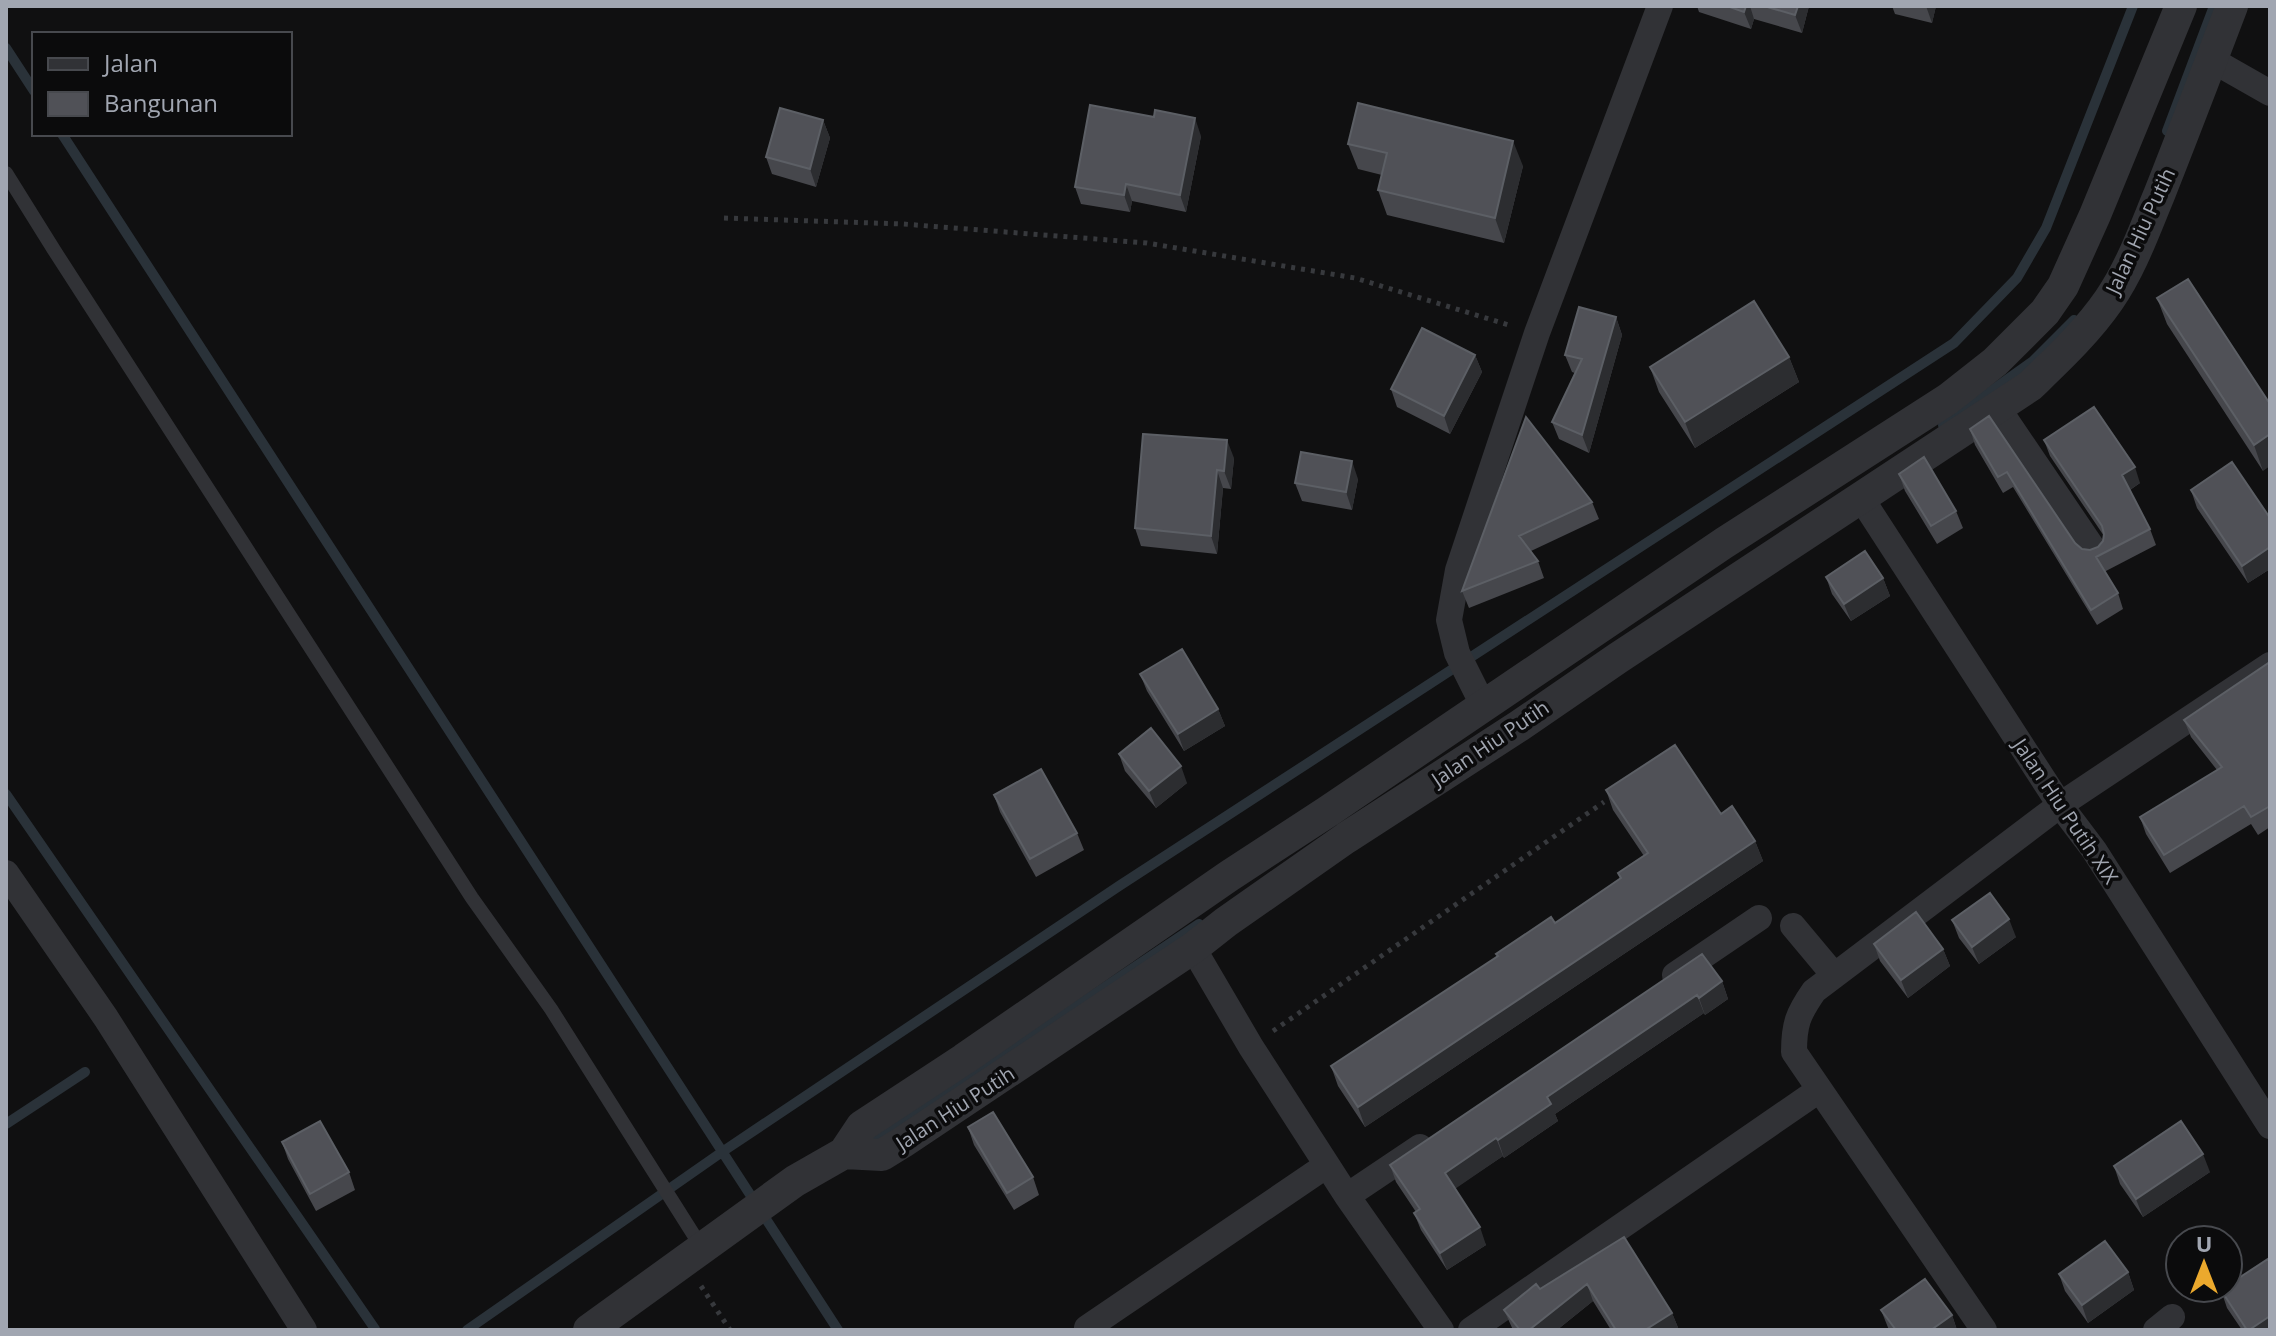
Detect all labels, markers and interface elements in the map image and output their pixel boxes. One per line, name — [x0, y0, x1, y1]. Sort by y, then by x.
legend — [32, 32, 292, 136]
text: Jalan — [102, 46, 158, 79]
text: Bangunan — [104, 86, 218, 119]
street label: Jalan Hiu Putih — [2098, 164, 2181, 300]
street label: Jalan Hiu Putih — [1424, 694, 1554, 793]
street label: Jalan Hiu Putih XIX — [2006, 731, 2125, 889]
street label: Jalan Hiu Putih — [889, 1060, 1019, 1157]
north arrow — [2164, 1224, 2244, 1304]
text: U — [2196, 1228, 2212, 1258]

